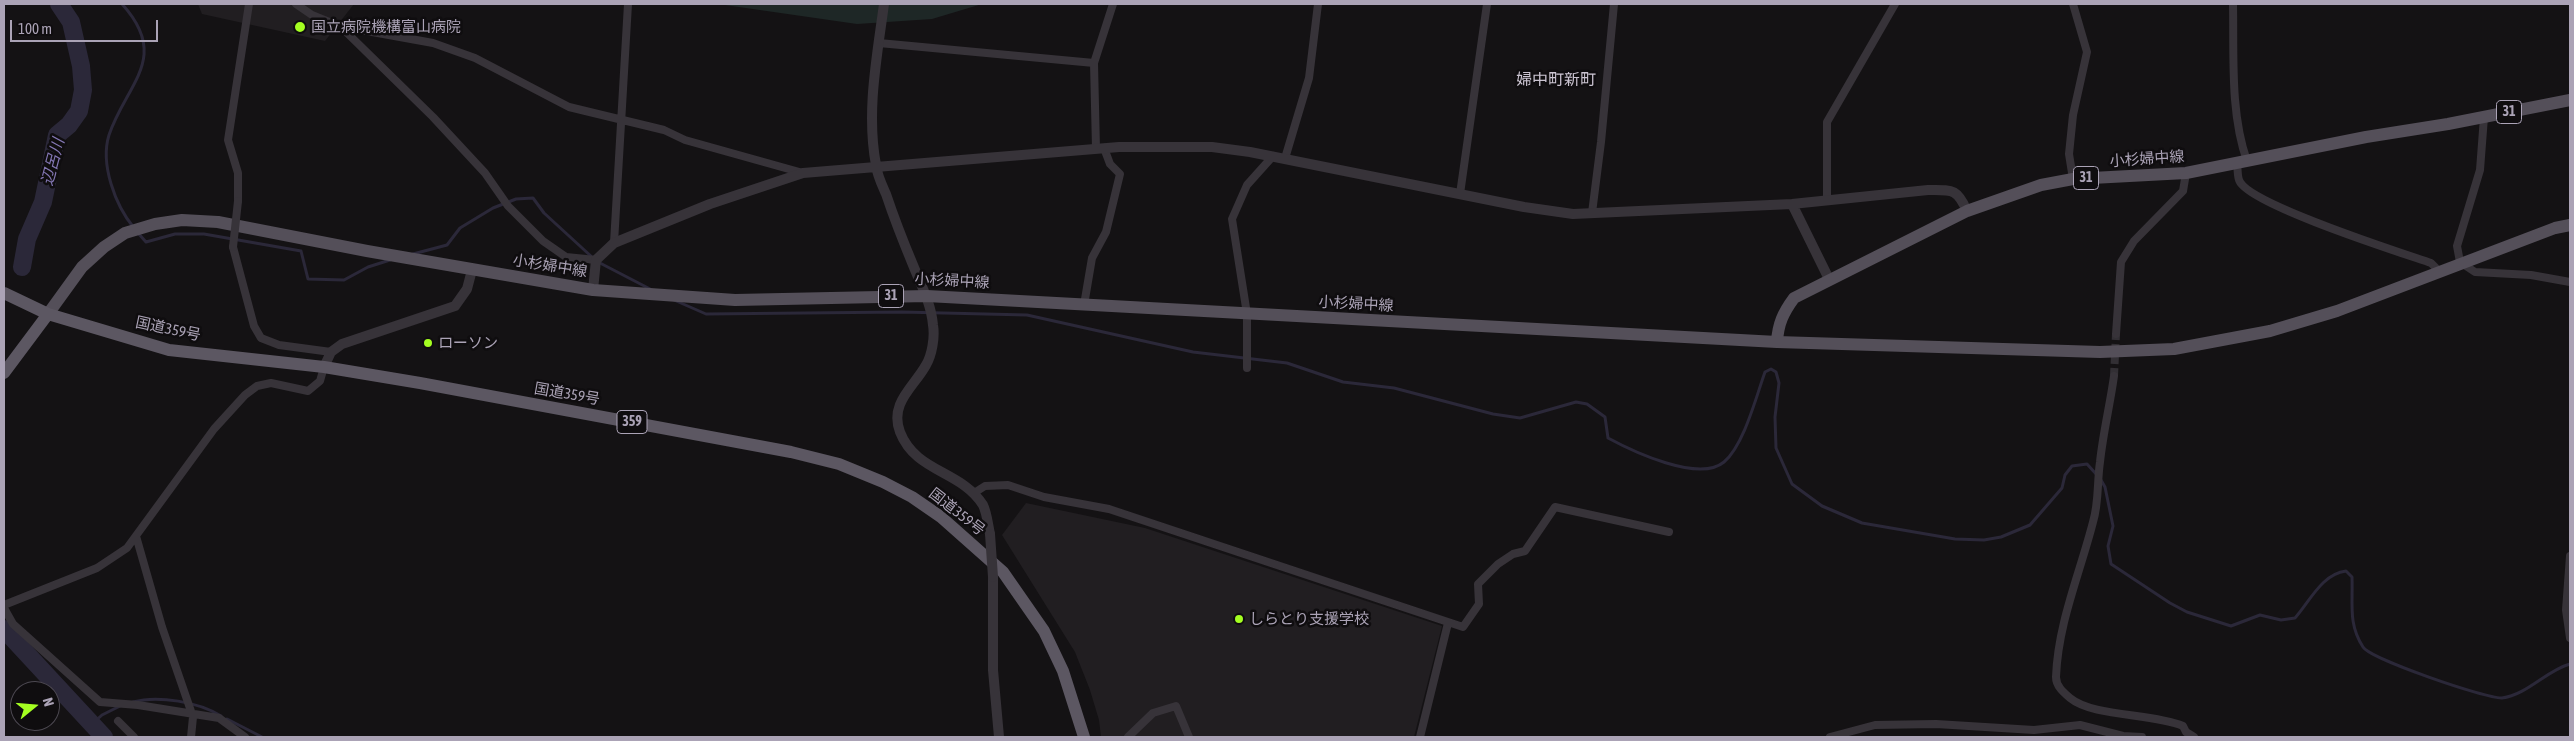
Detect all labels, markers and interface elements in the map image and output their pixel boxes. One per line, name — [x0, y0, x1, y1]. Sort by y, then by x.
scale bar — [12, 10, 160, 42]
place label: 国立病院機構富山病院 — [311, 18, 461, 36]
text: 100 m — [18, 20, 52, 37]
marker: 国立病院機構富山病院 — [293, 20, 307, 34]
district label: 婦中町新町 — [1516, 70, 1596, 90]
road number: 31 — [2496, 100, 2522, 124]
water label: 辺呂川 — [38, 136, 68, 188]
street label: 小杉婦中線 — [2109, 147, 2185, 171]
road number: 31 — [2074, 167, 2098, 190]
street label: 小杉婦中線 — [512, 251, 588, 281]
street label: 小杉婦中線 — [914, 270, 990, 292]
road number: 31 — [878, 284, 904, 308]
street label: 小杉婦中線 — [1318, 293, 1394, 315]
street label: 国道359号 — [134, 313, 202, 345]
place label: ローソン — [438, 334, 498, 352]
marker: ローソン — [422, 337, 434, 349]
street label: 国道359号 — [533, 379, 601, 409]
road number: 359 — [617, 411, 647, 434]
street label: 国道359号 — [925, 485, 989, 539]
place label: しらとり支援学校 — [1249, 610, 1369, 628]
marker: しらとり支援学校 — [1233, 613, 1245, 625]
north arrow — [10, 681, 60, 731]
text: N — [40, 696, 57, 708]

